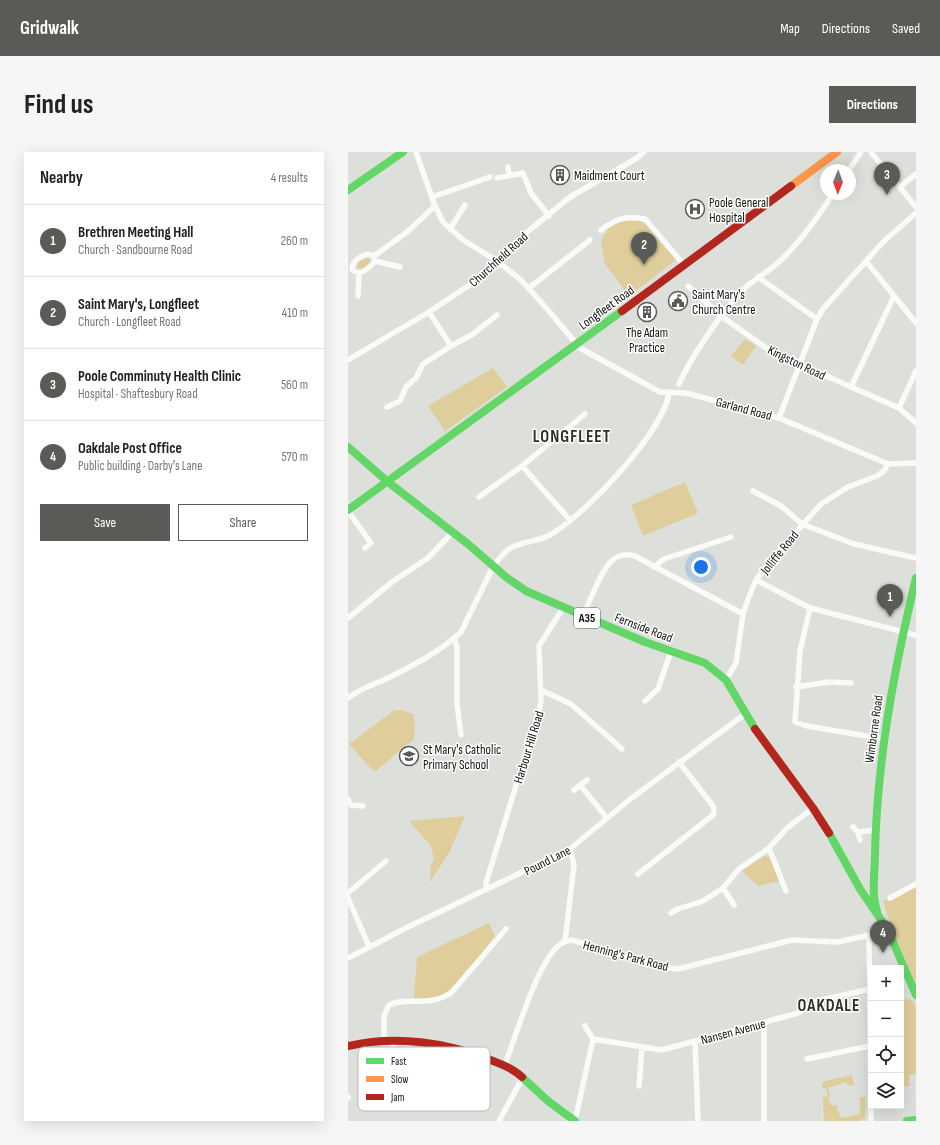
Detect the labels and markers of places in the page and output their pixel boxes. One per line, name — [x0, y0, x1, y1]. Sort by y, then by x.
pin: 3 — [874, 162, 900, 195]
building icon: Maidment Court — [549, 164, 571, 186]
place label: Maidment Court — [574, 168, 645, 184]
place label: Poole General Hospital — [709, 195, 768, 226]
hospital icon: Poole General Hospital — [684, 198, 706, 220]
pin: 2 — [631, 232, 657, 265]
place label: Saint Mary's Church Centre — [692, 287, 755, 318]
public building icon: Saint Mary's Church Centre — [667, 290, 689, 312]
building icon: The Adam Practice — [636, 301, 658, 323]
place label: The Adam Practice — [626, 325, 668, 356]
pin: 1 — [877, 584, 903, 617]
place label: St Mary's Catholic Primary School — [423, 742, 501, 773]
school or university icon: St Mary's Catholic Primary School — [398, 745, 420, 767]
pin: 4 — [870, 920, 896, 953]

